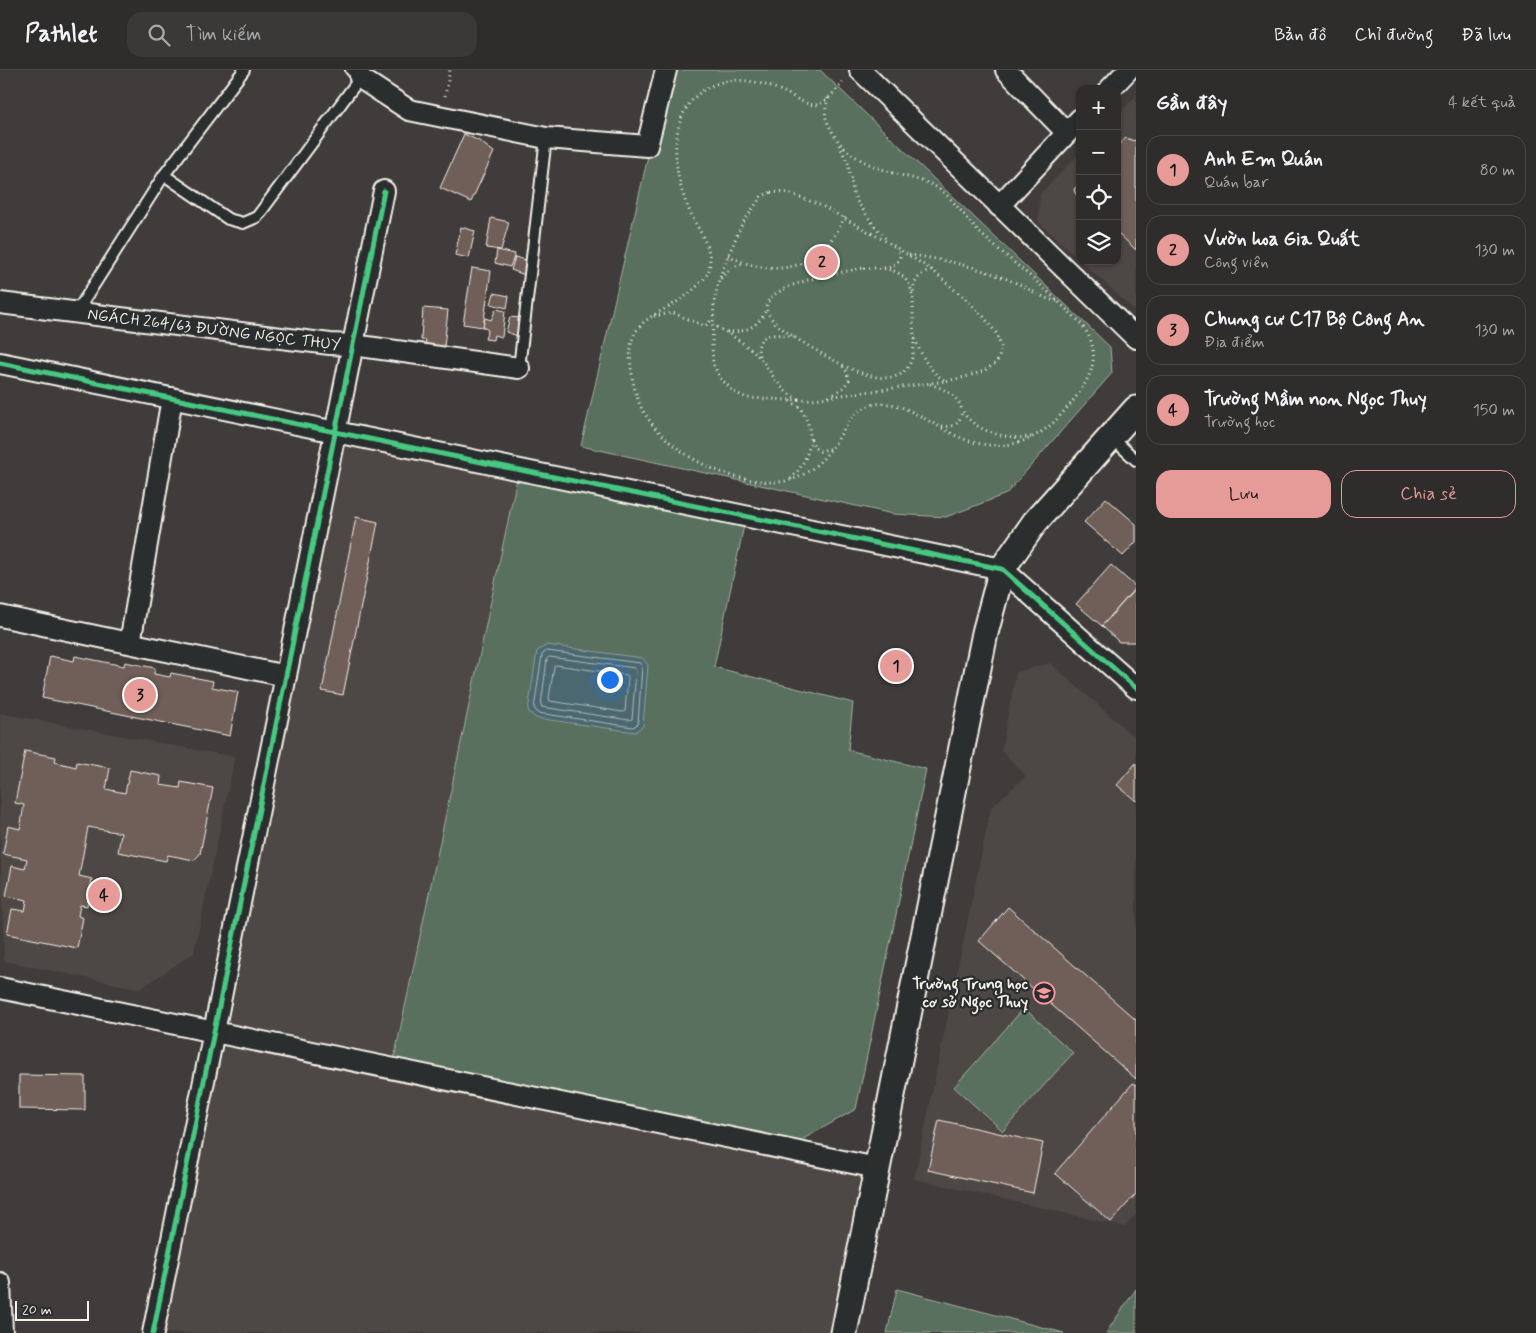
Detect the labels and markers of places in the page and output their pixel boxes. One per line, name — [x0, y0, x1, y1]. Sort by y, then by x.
pin: 2 — [806, 243, 838, 281]
pin: 1 — [880, 647, 912, 685]
pin: 3 — [124, 676, 156, 714]
pin: 4 — [88, 876, 120, 914]
place label: Trường Trung học cơ sở Ngọc Thuỵ — [912, 974, 1028, 1015]
school or university icon: Trường Trung học cơ sở Ngọc Thuỵ — [1032, 981, 1056, 1005]

